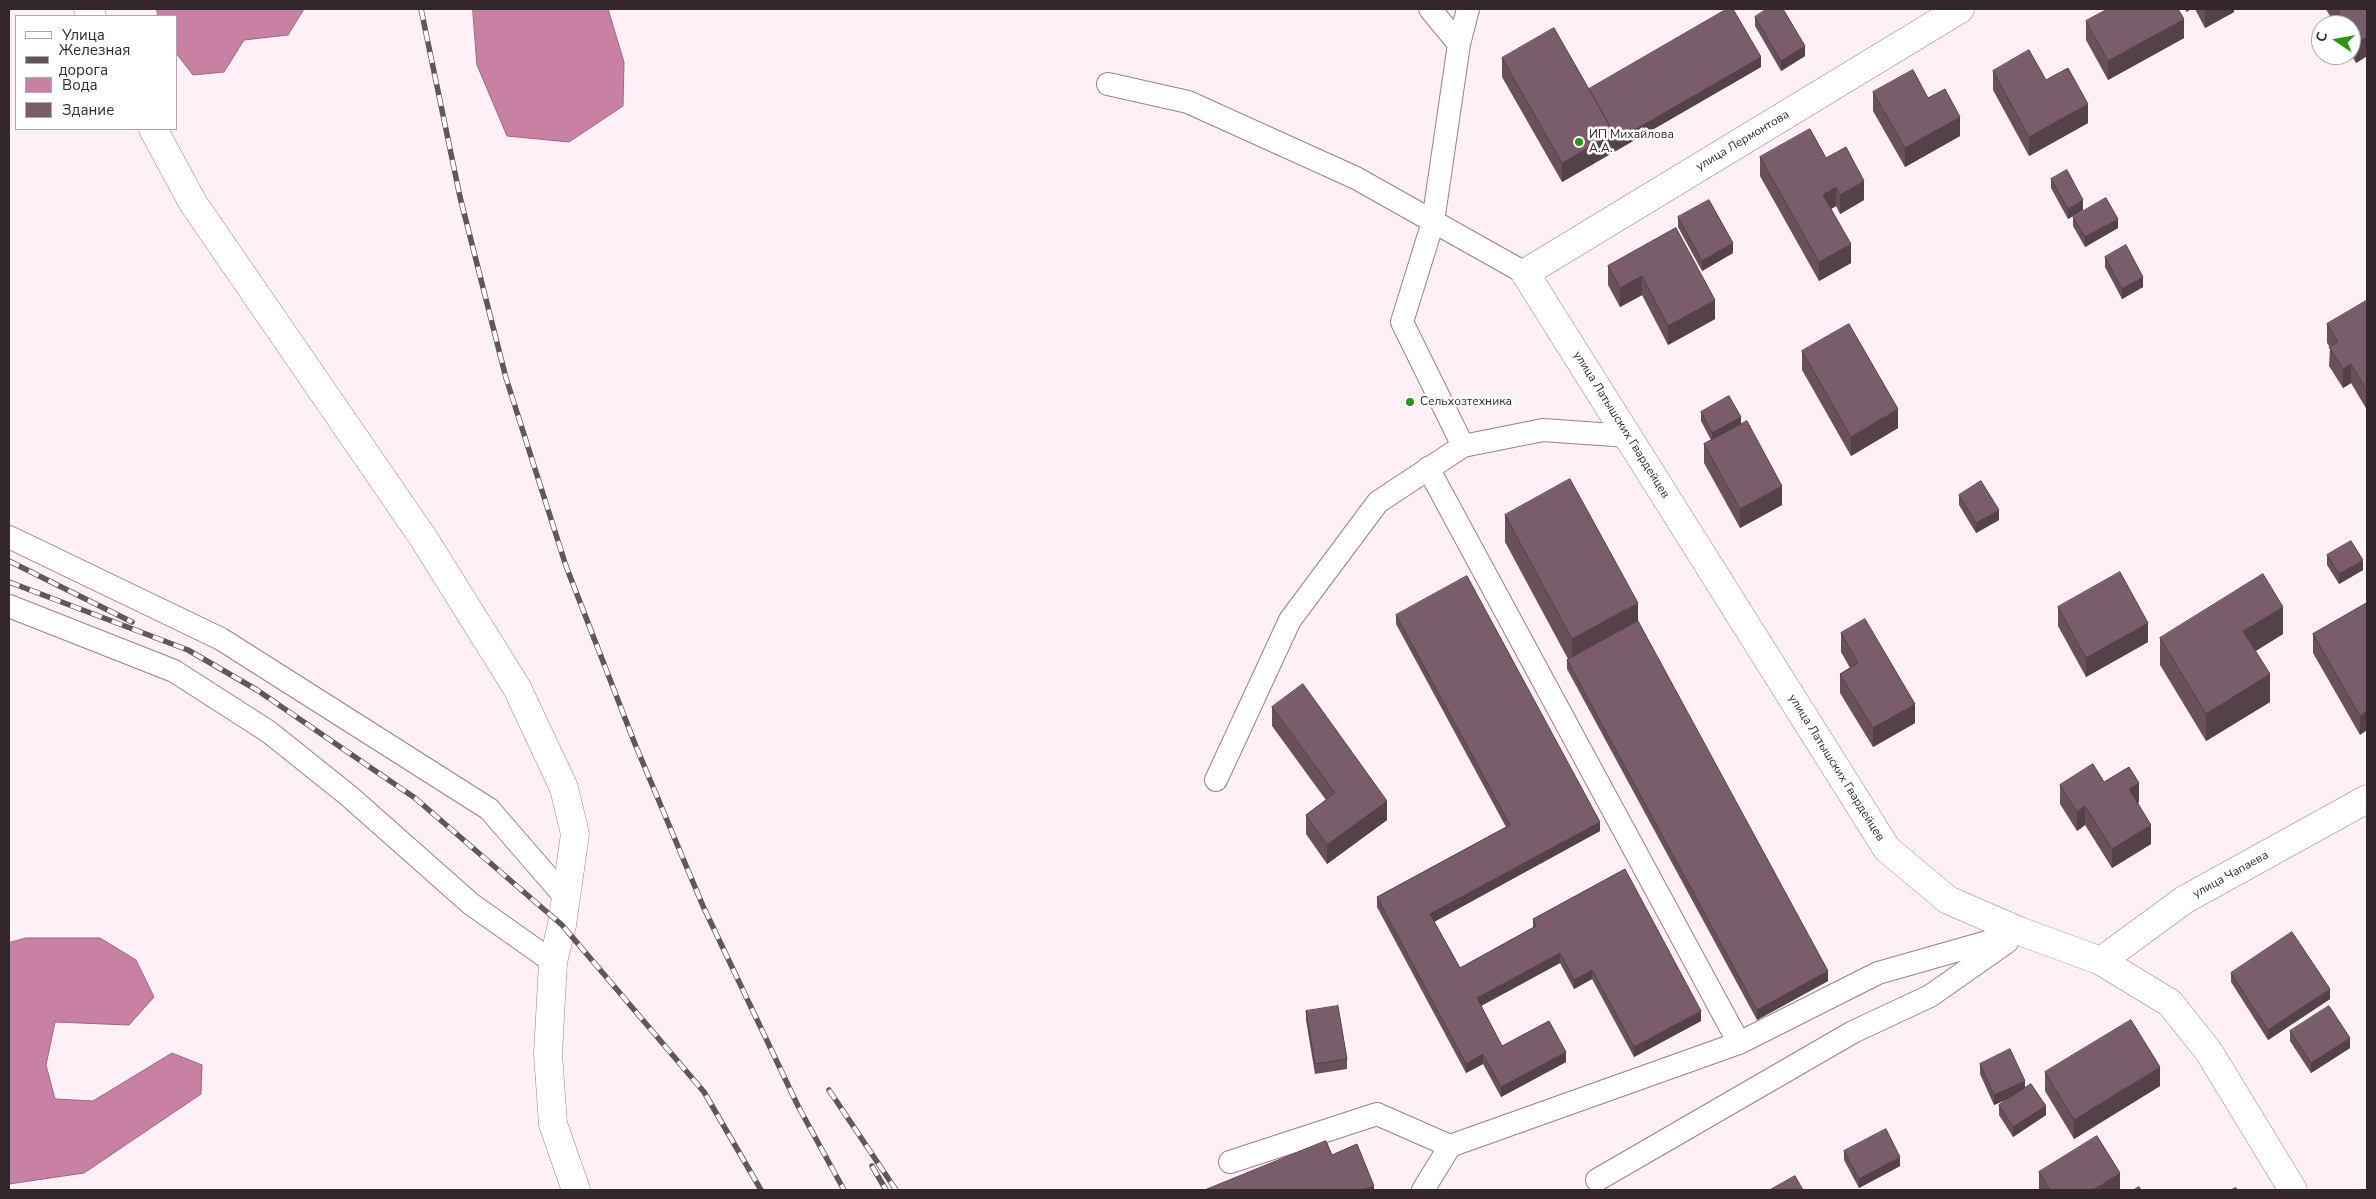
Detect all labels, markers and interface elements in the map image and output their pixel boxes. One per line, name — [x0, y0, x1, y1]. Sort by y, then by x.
legend — [15, 15, 178, 130]
north arrow — [2311, 15, 2361, 65]
text: Улица — [62, 25, 105, 45]
text: С — [2312, 30, 2332, 44]
text: Железная дорога — [59, 40, 130, 80]
text: Вода — [62, 75, 98, 95]
text: Здание — [62, 100, 114, 120]
street label: улица Лермонтова — [1694, 108, 1792, 174]
place label: ИП Михайлова А.А. — [1589, 128, 1674, 156]
marker: ИП Михайлова А.А. — [1573, 136, 1585, 148]
street label: улица Латышских Гвардейцев — [1570, 349, 1672, 501]
place label: Сельхозтехника — [1420, 395, 1512, 409]
marker: Сельхозтехника — [1404, 396, 1416, 408]
street label: улица Латышских Гвардейцев — [1785, 692, 1887, 844]
street label: улица Чапаева — [2191, 848, 2271, 902]

